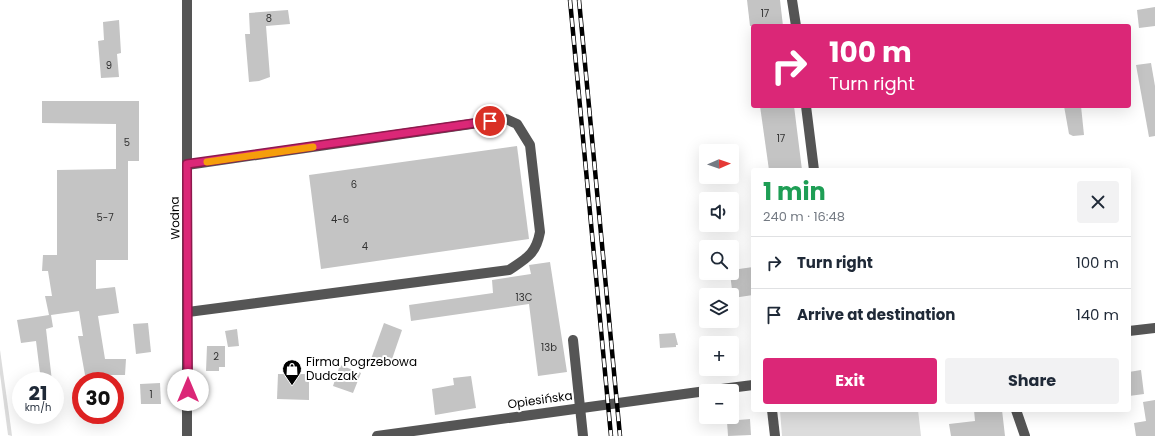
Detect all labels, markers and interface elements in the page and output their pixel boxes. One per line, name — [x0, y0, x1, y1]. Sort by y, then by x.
house number: 17 — [761, 6, 770, 21]
house number: 8 — [266, 11, 272, 26]
text: 100 m — [829, 33, 912, 72]
icon: right — [763, 40, 815, 92]
house number: 9 — [106, 58, 112, 73]
text: Turn right — [829, 71, 915, 96]
pin — [473, 104, 507, 138]
icon: arrive — [479, 110, 501, 132]
house number: 17 — [777, 131, 786, 146]
house number: 5 — [124, 135, 130, 150]
north arrow — [699, 144, 739, 184]
map controls — [699, 144, 739, 424]
text: 1 min — [763, 175, 826, 208]
house number: 6 — [351, 177, 357, 192]
button: close — [1077, 181, 1119, 223]
button: sound — [699, 192, 739, 232]
street label: Wodna — [166, 196, 183, 240]
text: 240 m · 16:48 — [763, 207, 845, 226]
house number: 5-7 — [96, 210, 114, 225]
house number: 4-6 — [331, 212, 349, 227]
house number: 4 — [362, 239, 368, 254]
button: search — [699, 240, 739, 280]
icon: right — [763, 252, 785, 274]
text: Turn right — [797, 252, 873, 273]
text: 100 m — [1076, 252, 1119, 273]
button: layers — [699, 288, 739, 328]
house number: 13C — [516, 290, 533, 305]
icon: arrive — [763, 304, 785, 326]
text: Arrive at destination — [797, 304, 955, 325]
text: 140 m — [1076, 304, 1119, 325]
button: + — [699, 336, 739, 376]
house number: 13b — [541, 340, 557, 355]
house number: 2 — [213, 349, 219, 364]
place label: Firma Pogrzebowa Dudczak — [306, 353, 417, 384]
shop icon: Firma Pogrzebowa Dudczak — [281, 358, 303, 386]
button: Exit — [763, 358, 937, 404]
button: Share — [945, 358, 1119, 404]
position arrow — [167, 369, 209, 411]
speed limit sign: 30 — [72, 372, 124, 424]
text: 21 — [29, 379, 47, 407]
button: − — [699, 384, 739, 424]
house number: 1 — [149, 387, 153, 402]
street label: Opiesińska — [506, 387, 573, 412]
text: km/h — [25, 400, 51, 415]

